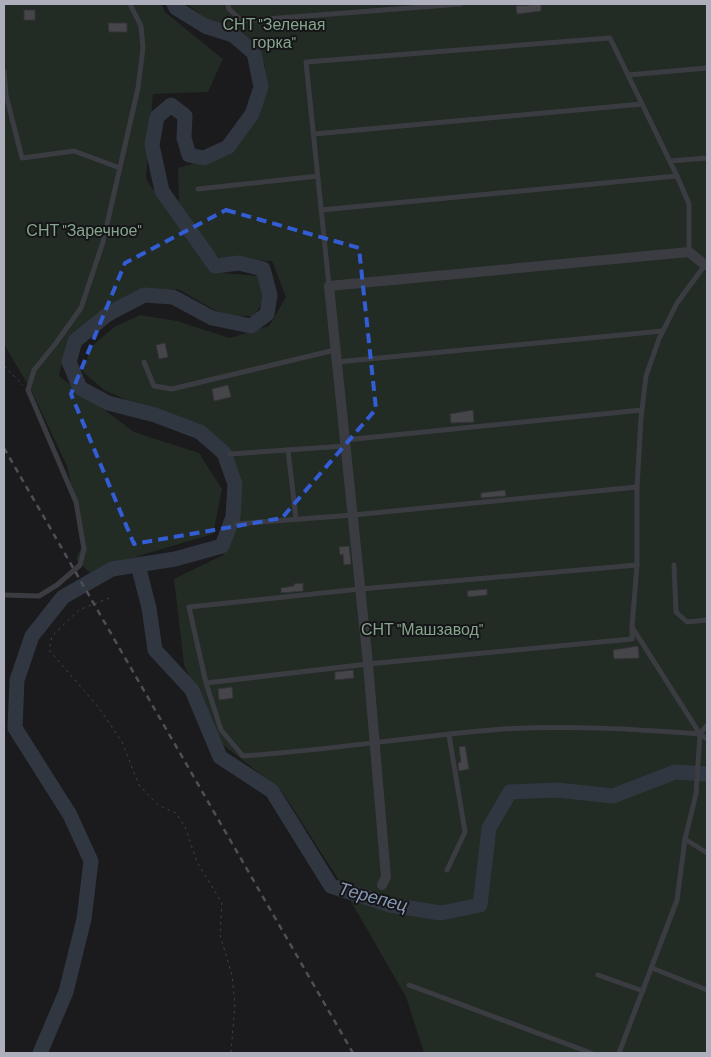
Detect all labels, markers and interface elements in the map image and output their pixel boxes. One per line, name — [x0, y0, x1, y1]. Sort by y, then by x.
park label: СНТ "Зеленая горка" — [223, 14, 325, 51]
park label: СНТ "Заречное" — [26, 220, 142, 239]
park label: СНТ "Машзавод" — [361, 619, 483, 638]
water label: Терепец — [336, 876, 410, 916]

